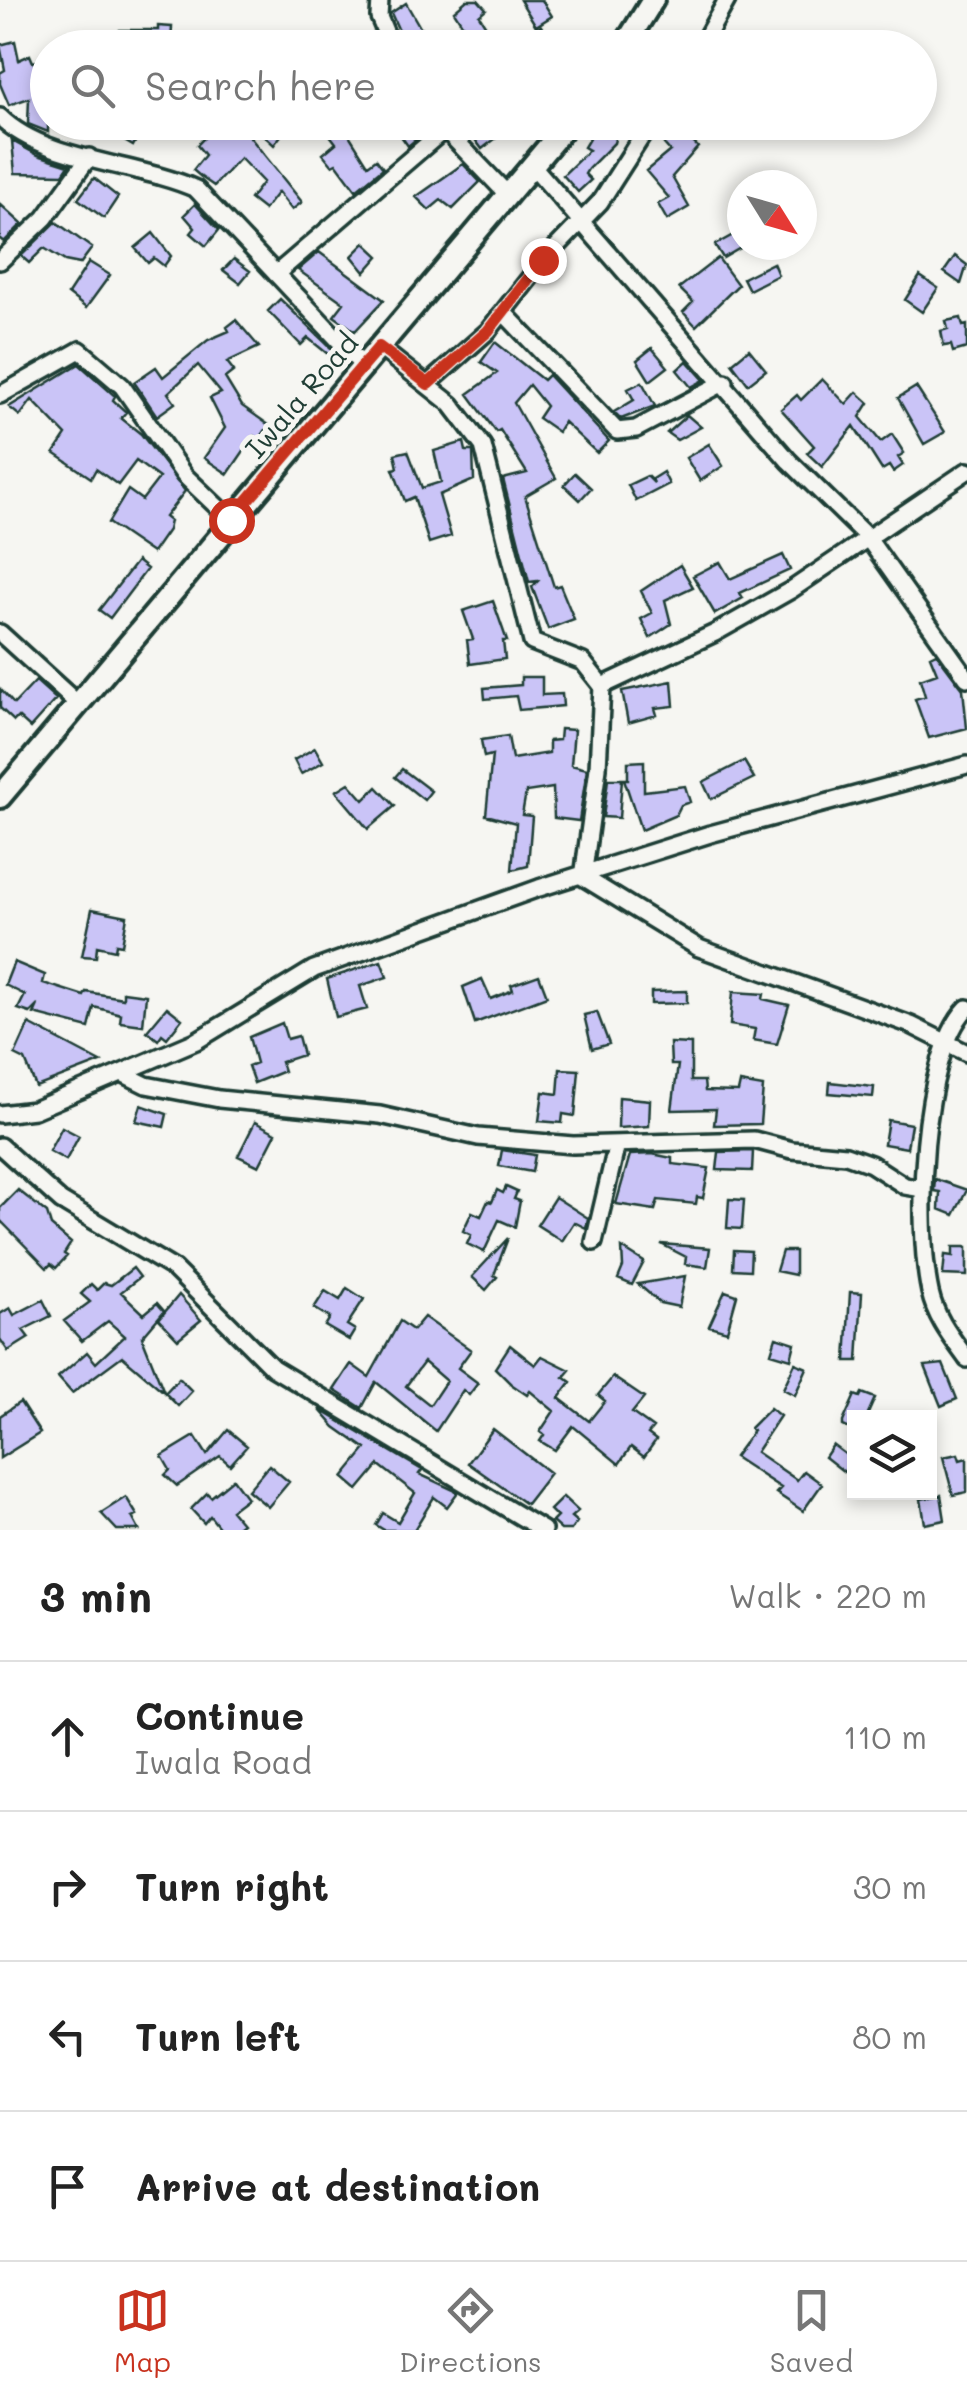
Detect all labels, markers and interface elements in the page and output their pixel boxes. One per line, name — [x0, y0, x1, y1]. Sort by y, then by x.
search box — [30, 30, 937, 140]
icon: search — [65, 58, 120, 113]
text: Search here — [145, 60, 376, 110]
north arrow — [727, 170, 817, 260]
route end — [521, 238, 567, 284]
street label: Iwala Road — [237, 325, 365, 465]
route start — [209, 498, 255, 544]
map controls — [847, 1410, 937, 1500]
button: layers — [847, 1410, 937, 1500]
text: 3 min — [40, 1568, 152, 1623]
text: Walk · 220 m — [728, 1574, 927, 1616]
text: Continue — [135, 1690, 304, 1740]
icon: ahead — [40, 1709, 95, 1764]
text: 110 m — [843, 1715, 927, 1757]
text: Iwala Road — [135, 1740, 312, 1782]
icon: right — [40, 1859, 95, 1914]
text: Turn right — [135, 1861, 329, 1911]
text: 30 m — [853, 1865, 927, 1907]
icon: left — [40, 2009, 95, 2064]
text: Turn left — [135, 2011, 301, 2061]
text: 80 m — [852, 2015, 927, 2057]
icon: arrive — [40, 2159, 95, 2214]
text: Arrive at destination — [135, 2161, 540, 2211]
tab: Map — [114, 2283, 171, 2379]
tab: Directions — [399, 2283, 542, 2379]
tab: Saved — [770, 2283, 853, 2379]

